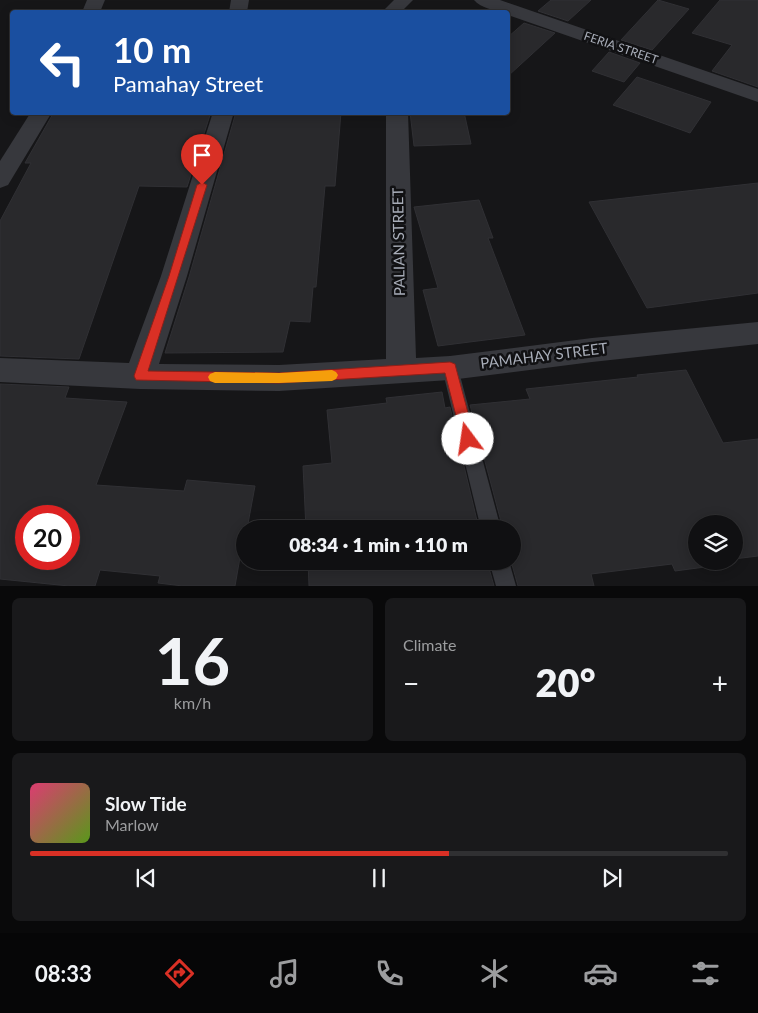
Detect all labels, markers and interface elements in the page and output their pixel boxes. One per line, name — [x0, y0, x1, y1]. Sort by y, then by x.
text: 10 m — [113, 28, 191, 70]
street label: FERIA STREET — [582, 28, 660, 67]
icon: left — [30, 30, 95, 95]
text: Pamahay Street — [113, 70, 263, 97]
pin — [181, 134, 223, 185]
icon: arrive — [188, 141, 216, 169]
street label: PALIAN STREET — [388, 188, 408, 296]
street label: PAMAHAY STREET — [479, 338, 609, 372]
position arrow — [441, 412, 493, 464]
speed limit sign: 20 — [15, 505, 80, 570]
map controls — [688, 515, 743, 570]
button: layers — [688, 515, 743, 570]
text: 08:34 · 1 min · 110 m — [289, 533, 468, 556]
text: 16 — [155, 621, 230, 699]
text: Climate — [403, 635, 456, 654]
text: 20° — [536, 659, 595, 705]
text: − — [403, 666, 419, 700]
text: + — [712, 666, 728, 700]
text: km/h — [174, 693, 211, 712]
text: Slow Tide — [105, 792, 187, 815]
text: Marlow — [105, 815, 159, 834]
icon: previous — [132, 864, 160, 892]
icon: pause — [365, 864, 393, 892]
icon: next — [598, 864, 626, 892]
icon: directions — [162, 956, 197, 991]
icon: music — [267, 956, 302, 991]
icon: phone — [372, 956, 407, 991]
icon: climate — [477, 956, 512, 991]
icon: car — [583, 956, 618, 991]
icon: filters — [688, 956, 723, 991]
text: 08:33 — [35, 960, 92, 987]

